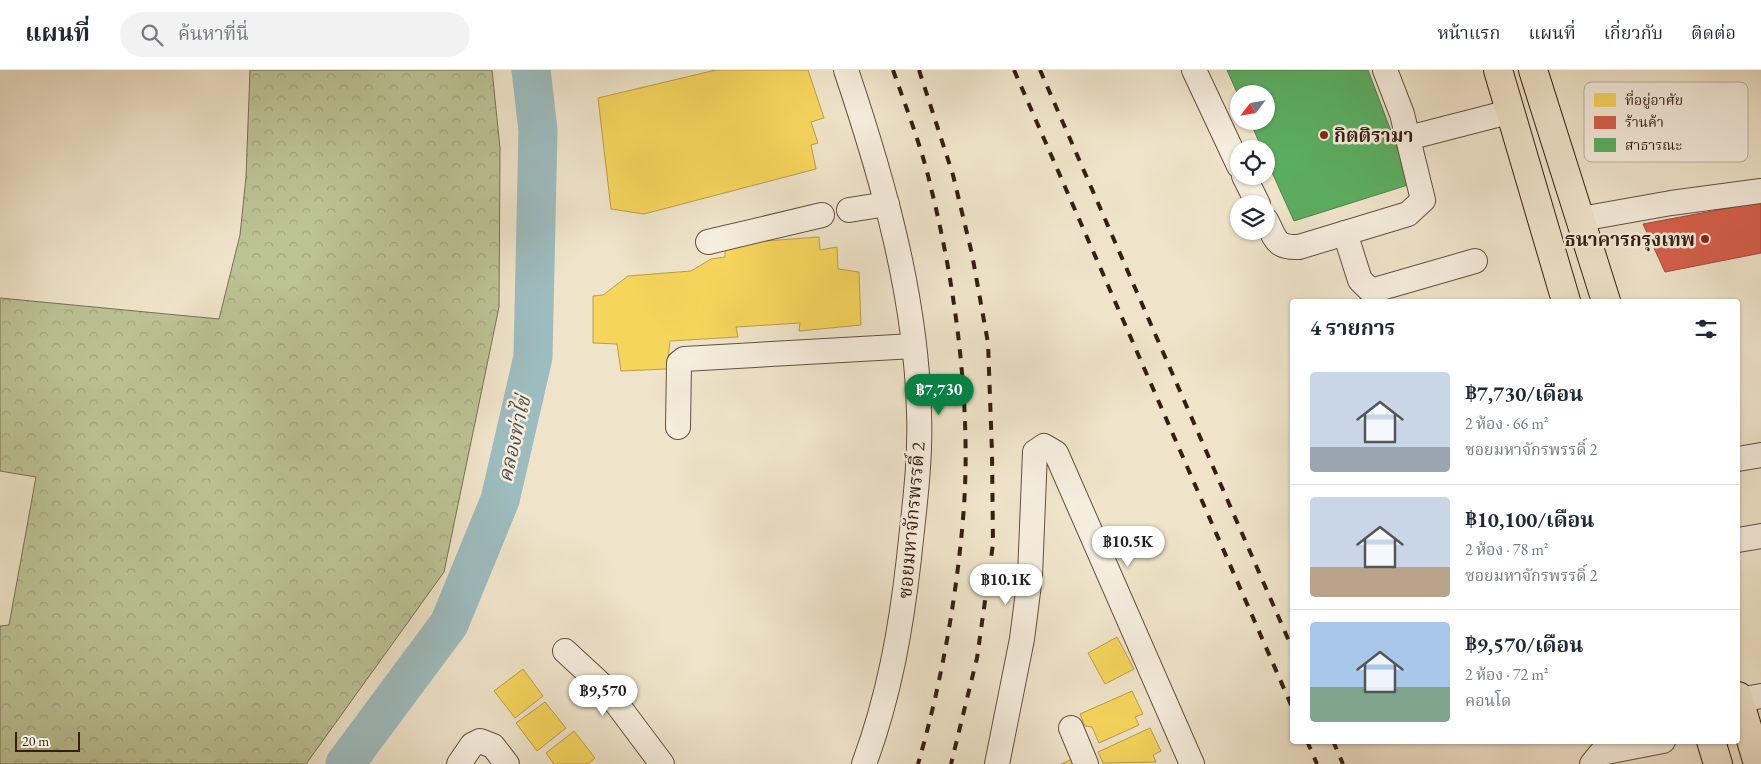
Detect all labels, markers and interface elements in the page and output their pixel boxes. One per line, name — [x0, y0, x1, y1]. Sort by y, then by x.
search box — [120, 12, 470, 57]
text: แผนที่ — [25, 17, 90, 48]
icon: search — [138, 21, 166, 49]
text: ค้นหาที่นี่ — [178, 21, 249, 46]
text: หน้าแรก — [1437, 21, 1500, 44]
text: แผนที่ — [1528, 21, 1576, 44]
text: เกี่ยวกับ — [1604, 21, 1663, 44]
text: ติดต่อ — [1691, 21, 1736, 44]
legend — [1584, 82, 1748, 162]
north arrow — [1230, 85, 1275, 130]
map controls — [1230, 85, 1275, 240]
text: ที่อยู่อาศัย — [1625, 90, 1683, 109]
text: ร้านค้า — [1625, 113, 1664, 131]
place label: กิตติรามา — [1334, 123, 1413, 148]
marker: กิตติรามา — [1318, 129, 1330, 141]
text: สาธารณะ — [1625, 136, 1682, 154]
button: locate — [1230, 140, 1275, 185]
button: layers — [1230, 195, 1275, 240]
place label: ธนาคารกรุงเทพ — [1565, 227, 1695, 252]
marker: ธนาคารกรุงเทพ — [1699, 233, 1711, 245]
text: 4 รายการ — [1310, 314, 1395, 341]
icon: filters — [1692, 315, 1720, 343]
pin: ฿7,730 — [898, 374, 980, 416]
text: ฿7,730 — [916, 379, 962, 400]
text: ฿7,730/เดือน — [1465, 380, 1583, 407]
water label: คลองท่าไข่ — [491, 390, 537, 484]
icon: home — [1350, 392, 1410, 452]
text: 2 ห้อง · 66 m² — [1465, 413, 1549, 434]
text: ซอยมหาจักรพรรดิ์ 2 — [1465, 439, 1597, 460]
street label: ซอยมหาจักรพรรดิ์ 2 — [891, 441, 931, 599]
text: ฿10,100/เดือน — [1465, 506, 1594, 533]
icon: home — [1350, 517, 1410, 577]
pin: ฿10.5K — [1087, 526, 1169, 568]
text: ฿10.5K — [1103, 531, 1153, 552]
text: 2 ห้อง · 78 m² — [1465, 539, 1549, 560]
pin: ฿10.1K — [965, 564, 1047, 606]
text: ซอยมหาจักรพรรดิ์ 2 — [1465, 565, 1597, 586]
text: ฿10.1K — [981, 569, 1031, 590]
text: ฿9,570/เดือน — [1465, 631, 1583, 658]
icon: home — [1350, 642, 1410, 702]
text: 2 ห้อง · 72 m² — [1465, 664, 1549, 685]
pin: ฿9,570 — [562, 674, 644, 717]
text: ฿9,570 — [580, 680, 626, 701]
text: คอนโด — [1465, 690, 1511, 711]
scale bar — [15, 729, 80, 752]
text: 20 m — [22, 732, 49, 750]

